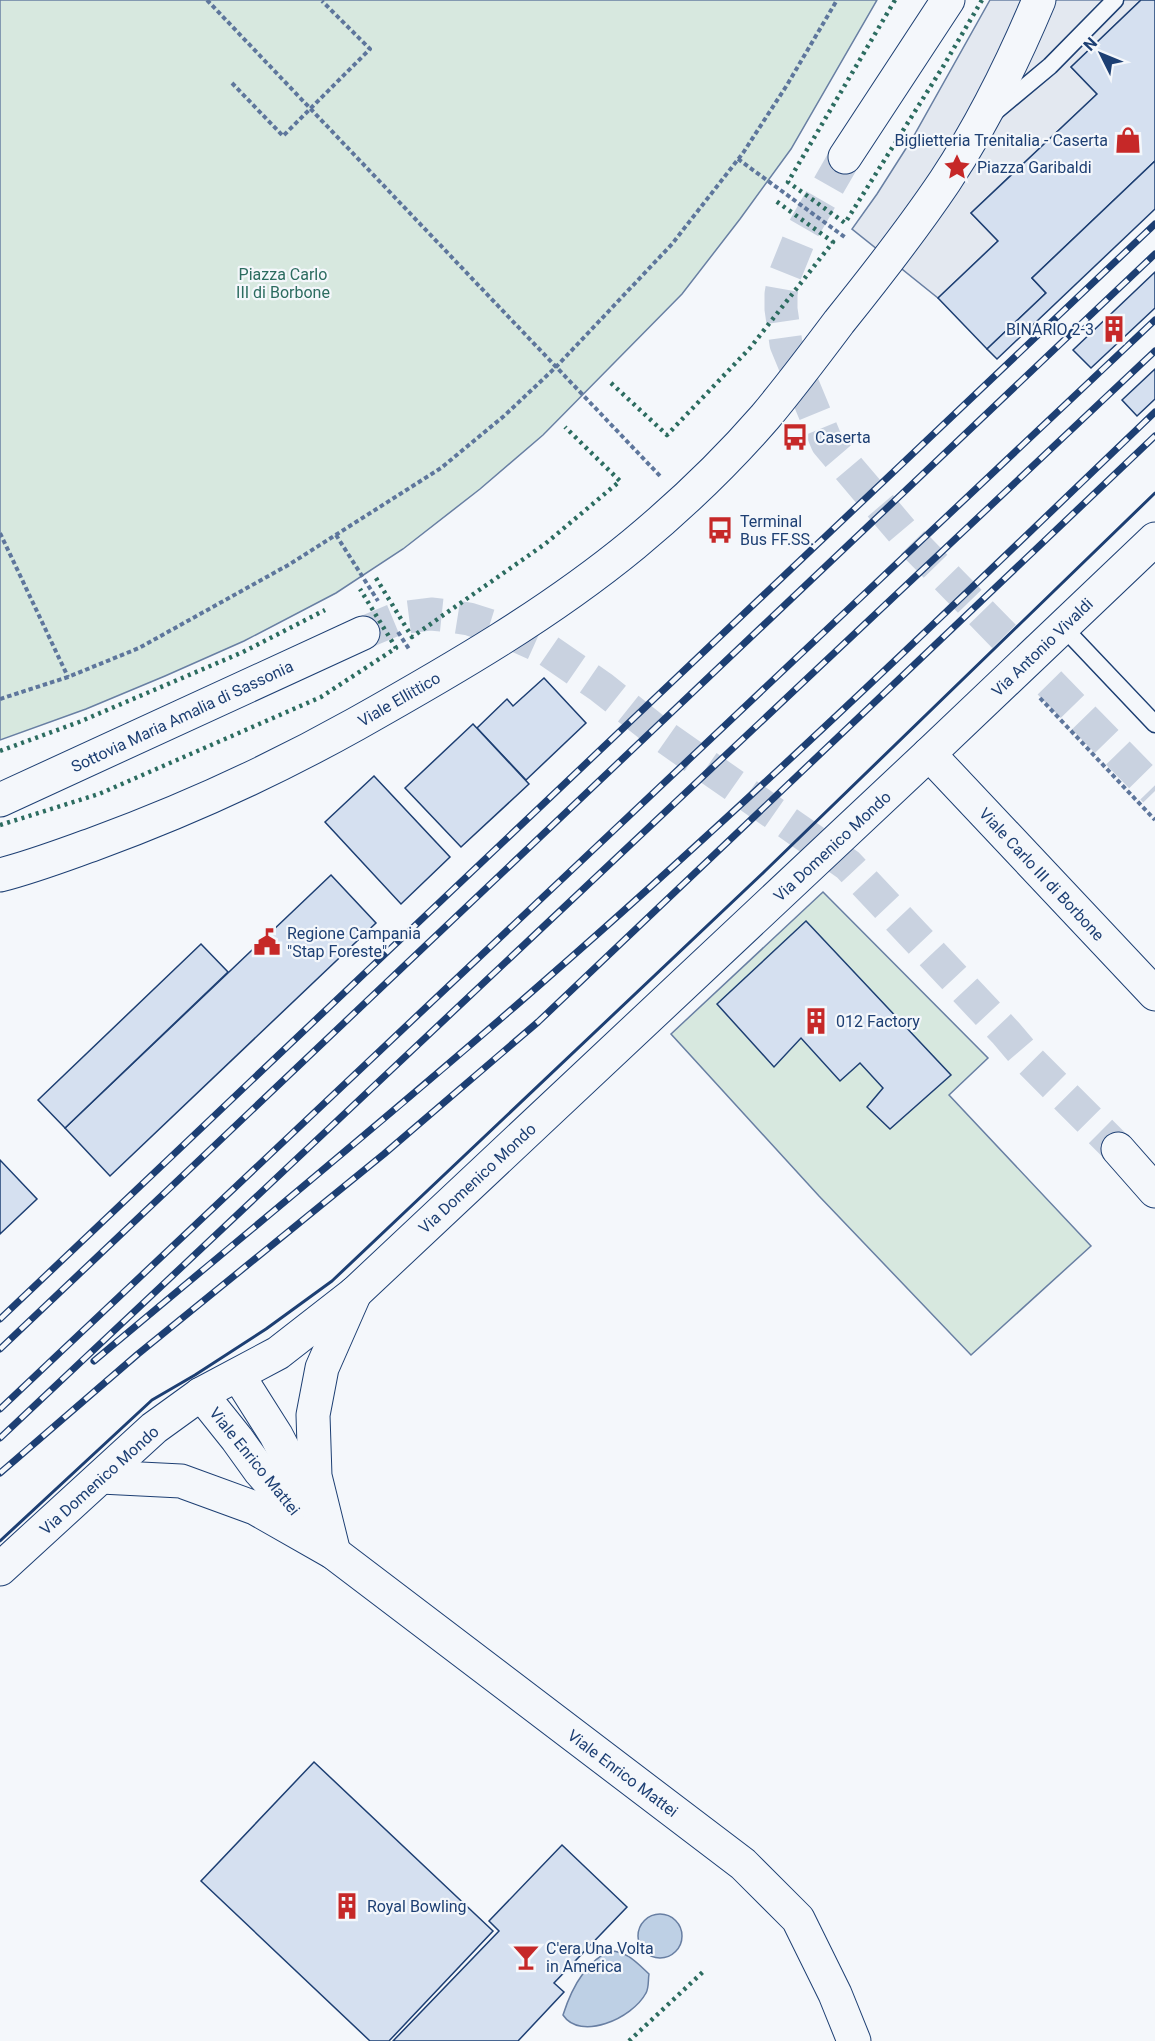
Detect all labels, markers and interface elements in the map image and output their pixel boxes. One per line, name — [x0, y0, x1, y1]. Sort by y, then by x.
north arrow — [1071, 24, 1131, 84]
text: N — [1080, 34, 1101, 55]
shop icon: Biglietteria Trenitalia - Caserta — [1113, 125, 1143, 155]
place label: Biglietteria Trenitalia - Caserta — [894, 131, 1108, 150]
place icon: Piazza Garibaldi — [942, 152, 972, 182]
place label: Piazza Garibaldi — [977, 158, 1092, 177]
park label: Piazza Carlo III di Borbone — [236, 265, 330, 302]
building icon: BINARIO 2-3 — [1099, 314, 1129, 344]
place label: BINARIO 2-3 — [1006, 320, 1094, 339]
bus stop icon: Caserta — [780, 422, 810, 452]
place label: Caserta — [815, 428, 871, 447]
place label: Terminal Bus FF.SS. — [740, 512, 814, 549]
bus stop icon: Terminal Bus FF.SS. — [705, 515, 735, 545]
street label: Via Antonio Vivaldi — [988, 594, 1097, 700]
street label: Sottovia Maria Amalia di Sassonia — [68, 657, 296, 776]
street label: Viale Ellittico — [355, 668, 444, 731]
street label: Via Domenico Mondo — [770, 787, 895, 906]
street label: Viale Carlo III di Borbone — [975, 804, 1108, 945]
place label: Regione Campania "Stap Foreste" — [287, 924, 421, 961]
public building icon: Regione Campania "Stap Foreste" — [252, 927, 282, 957]
building icon: 012 Factory — [801, 1006, 831, 1036]
place label: 012 Factory — [836, 1012, 920, 1031]
street label: Via Domenico Mondo — [415, 1119, 540, 1238]
street label: Viale Enrico Mattei — [205, 1404, 304, 1519]
street label: Via Domenico Mondo — [36, 1422, 163, 1539]
street label: Viale Enrico Mattei — [564, 1726, 682, 1821]
building icon: Royal Bowling — [332, 1891, 362, 1921]
place label: Royal Bowling — [367, 1897, 467, 1916]
place label: C'era Una Volta in America — [546, 1939, 654, 1976]
bar icon: C'era Una Volta in America — [511, 1942, 541, 1972]

